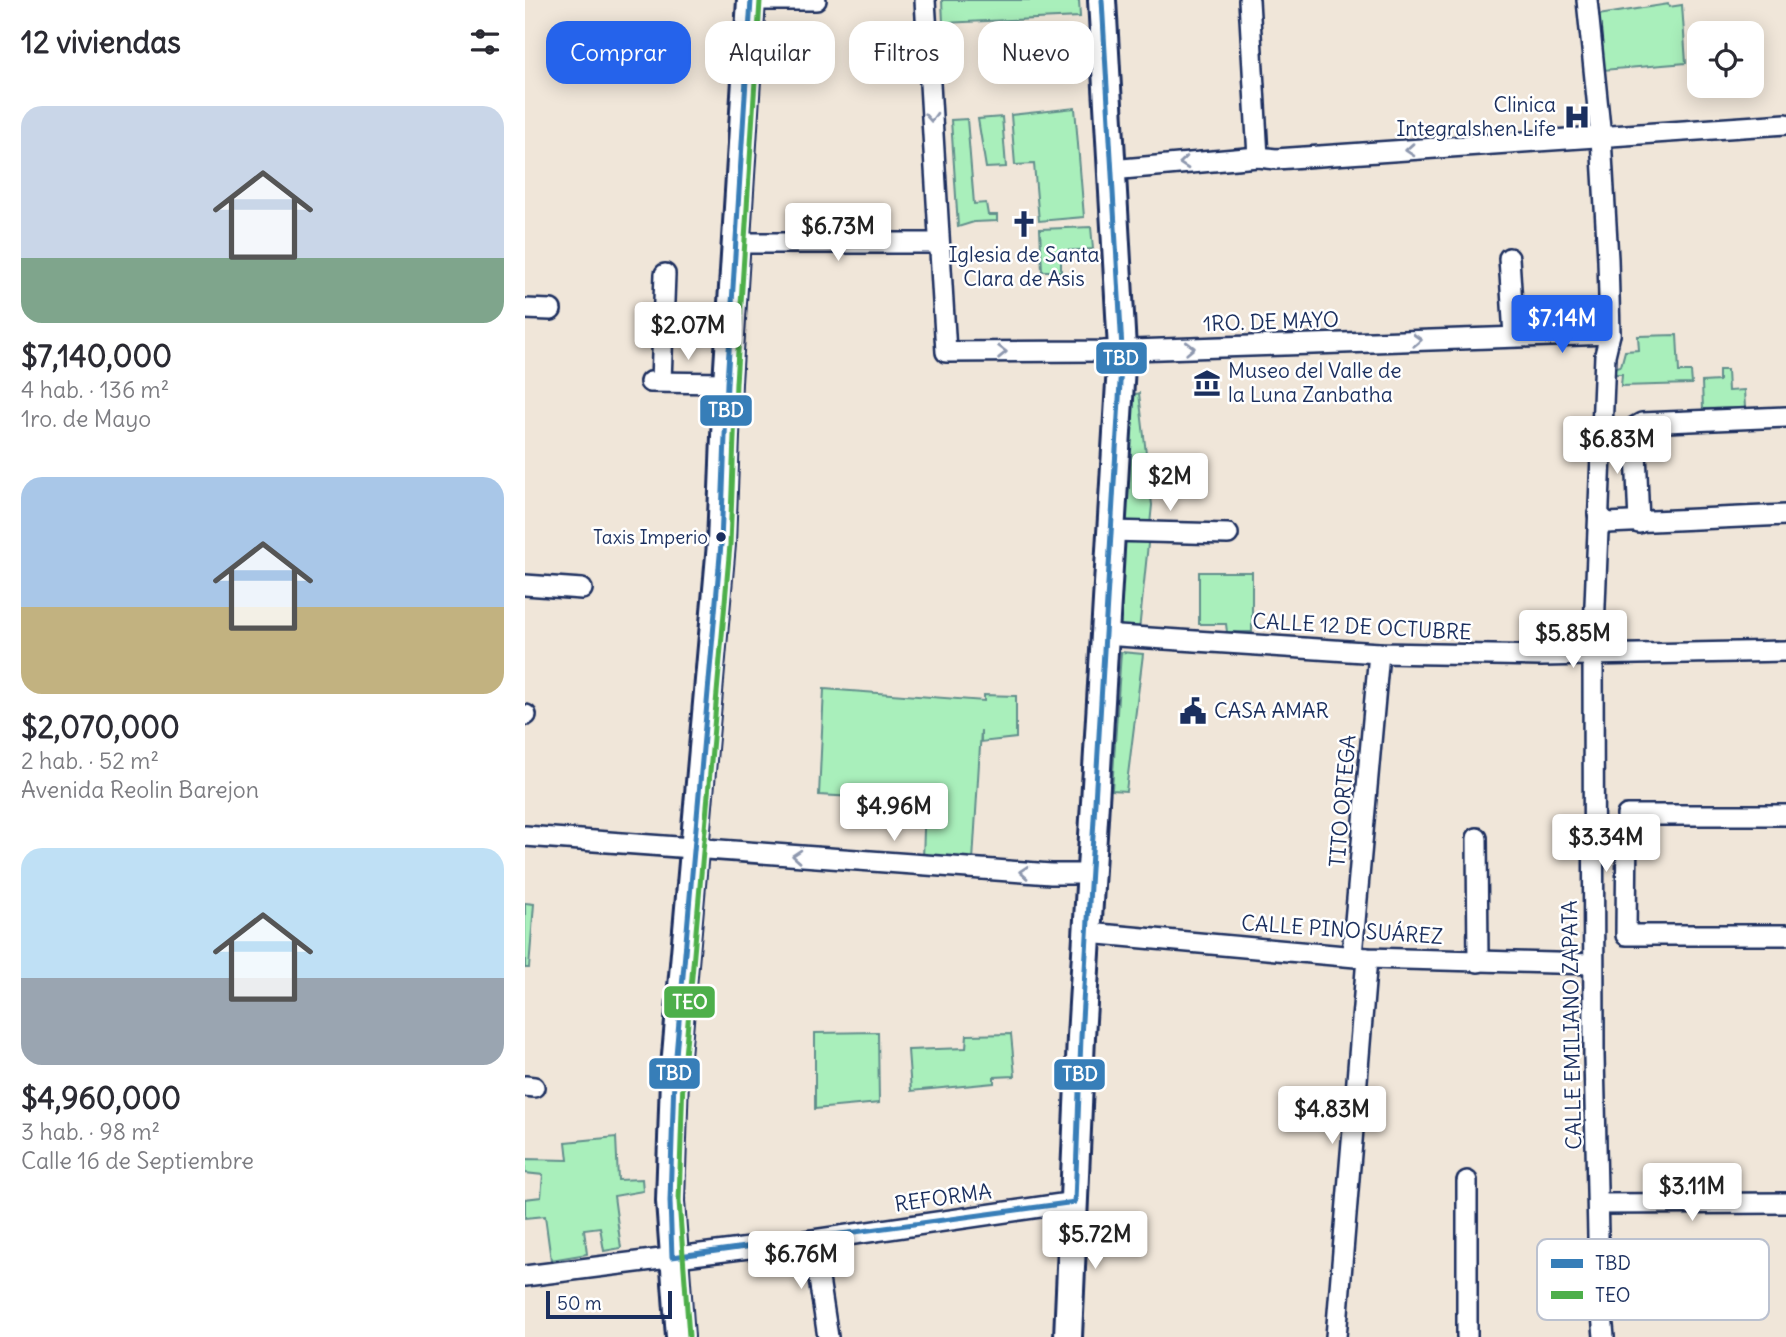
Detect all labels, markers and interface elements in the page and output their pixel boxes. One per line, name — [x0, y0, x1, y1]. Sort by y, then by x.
chip: Comprar — [546, 21, 691, 84]
chip: Alquilar — [705, 21, 835, 84]
chip: Filtros — [849, 21, 964, 84]
chip: Nuevo — [978, 21, 1094, 84]
map controls — [1687, 21, 1764, 98]
button: locate — [1687, 21, 1764, 98]
text: 12 viviendas — [21, 23, 181, 61]
icon: filters — [466, 23, 504, 61]
place label: Clinica Integralshen Life — [1396, 91, 1556, 142]
hospital icon: Clinica Integralshen Life — [1562, 102, 1592, 132]
one-way arrow — [923, 112, 938, 123]
one-way arrow — [1405, 142, 1416, 157]
icon: home — [200, 152, 326, 278]
one-way arrow — [1178, 155, 1189, 170]
pin: $6.73M — [781, 204, 895, 263]
church icon: Iglesia de Santa Clara de Asis — [1009, 209, 1039, 239]
text: $6.73M — [801, 211, 875, 240]
place label: Iglesia de Santa Clara de Asis — [948, 241, 1100, 292]
pin: $7.14M — [1505, 296, 1619, 355]
pin: $2.07M — [631, 302, 745, 362]
text: $7.14M — [1528, 303, 1596, 332]
street label: 1RO. DE MAYO — [1202, 306, 1340, 337]
text: $2.07M — [651, 310, 725, 339]
one-way arrow — [1412, 332, 1423, 347]
text: $7,140,000 — [21, 337, 172, 375]
one-way arrow — [1185, 340, 1196, 356]
line badge: TBD — [1095, 341, 1148, 375]
one-way arrow — [997, 345, 1008, 360]
text: TBD — [1103, 346, 1139, 370]
place label: Museo del Valle de la Luna Zanbatha — [1228, 357, 1402, 408]
museum icon: Museo del Valle de la Luna Zanbatha — [1192, 368, 1222, 398]
text: 4 hab. · 136 m² — [21, 375, 169, 404]
line badge: TBD — [699, 394, 753, 427]
text: TBD — [708, 398, 744, 422]
text: 1ro. de Mayo — [21, 404, 151, 433]
pin: $6.83M — [1560, 416, 1674, 476]
text: $6.83M — [1579, 424, 1655, 453]
pin: $2M — [1136, 454, 1204, 513]
text: $2M — [1148, 461, 1192, 490]
icon: home — [200, 523, 326, 649]
place label: Taxis Imperio — [593, 525, 708, 549]
marker: Taxis Imperio — [714, 530, 728, 544]
street label: CALLE 12 DE OCTUBRE — [1252, 607, 1472, 646]
pin: $5.85M — [1516, 610, 1630, 670]
text: $5.85M — [1535, 618, 1611, 647]
public building icon: CASA AMAR — [1178, 696, 1208, 726]
place label: CASA AMAR — [1214, 697, 1329, 724]
text: $2,070,000 — [21, 708, 180, 746]
street label: TITO ORTEGA — [1323, 734, 1362, 868]
text: 2 hab. · 52 m² — [21, 746, 159, 775]
text: Avenida Reolin Barejon — [21, 775, 259, 804]
pin: $4.96M — [837, 784, 951, 843]
text: $4.96M — [856, 791, 932, 820]
pin: $3.34M — [1549, 814, 1663, 874]
text: $3.34M — [1568, 822, 1644, 851]
one-way arrow — [791, 849, 802, 864]
one-way arrow — [1018, 865, 1029, 880]
icon: home — [200, 894, 326, 1020]
street label: CALLE EMILIANO ZAPATA — [1556, 900, 1587, 1150]
street label: CALLE PINO SUÁREZ — [1240, 909, 1444, 950]
line badge: TEO — [663, 985, 716, 1019]
text: TEO — [672, 990, 708, 1014]
line badge: TBD — [648, 1057, 701, 1090]
line badge: TBD — [1053, 1058, 1106, 1091]
text: TBD — [656, 1061, 692, 1085]
text: TBD — [1062, 1062, 1098, 1086]
text: $4,960,000 — [21, 1079, 181, 1117]
pin: $4.83M — [1275, 1086, 1389, 1146]
text: $4.83M — [1294, 1094, 1370, 1123]
text: 3 hab. · 98 m² — [21, 1117, 160, 1146]
text: Calle 16 de Septiembre — [21, 1146, 254, 1175]
pin: $3.11M — [1635, 1164, 1749, 1223]
text: $3.11M — [1659, 1171, 1725, 1200]
street label: REFORMA — [893, 1177, 993, 1218]
pin: $5.72M — [1038, 1212, 1152, 1271]
text: $5.72M — [1058, 1219, 1132, 1248]
pin: $6.76M — [744, 1232, 858, 1291]
text: $6.76M — [764, 1239, 838, 1268]
legend — [1537, 1239, 1769, 1320]
text: TBD — [1595, 1251, 1631, 1275]
text: TEO — [1595, 1283, 1631, 1307]
scale bar — [546, 1288, 672, 1320]
text: 50 m — [557, 1291, 602, 1315]

